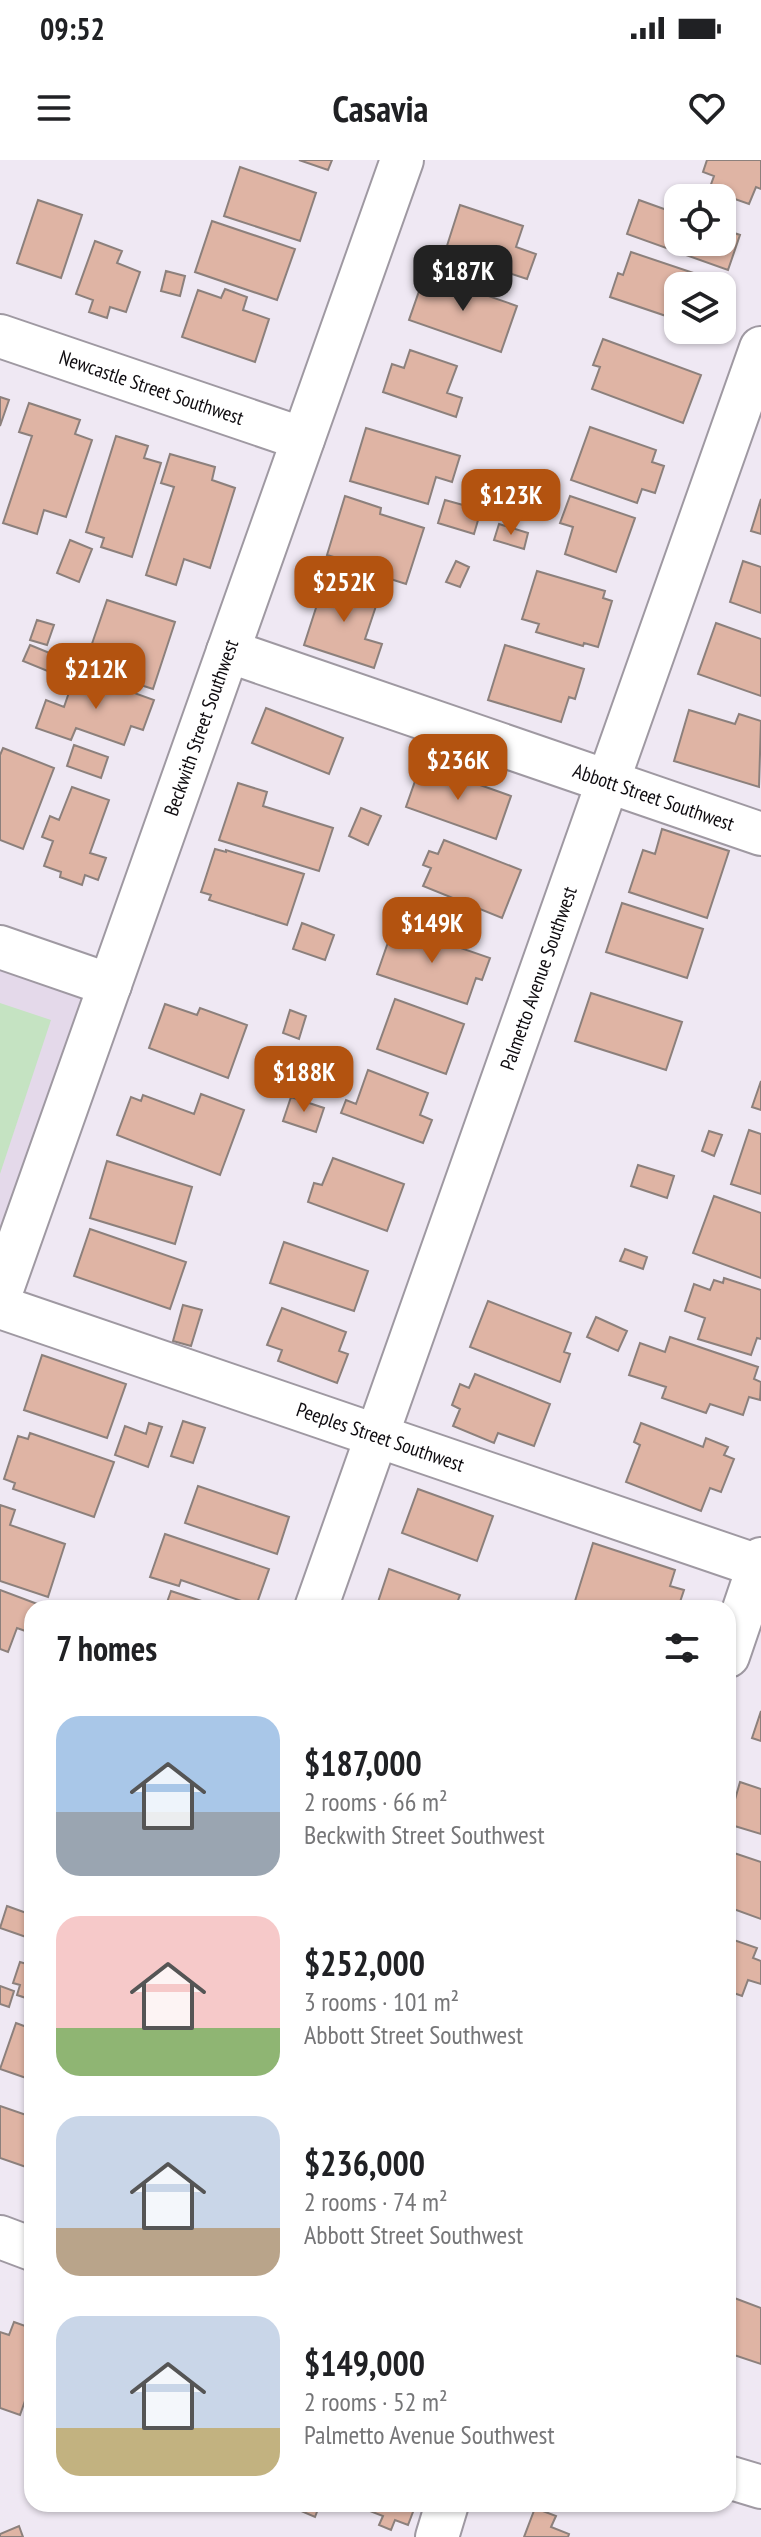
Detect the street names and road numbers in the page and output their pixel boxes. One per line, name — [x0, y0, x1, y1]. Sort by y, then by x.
street label: Newcastle Street Southwest — [56, 344, 248, 431]
street label: Beckwith Street Southwest — [158, 635, 244, 819]
street label: Abbott Street Southwest — [570, 757, 738, 837]
street label: Palmetto Avenue Southwest — [494, 882, 583, 1073]
street label: Peeples Street Southwest — [293, 1396, 468, 1478]

